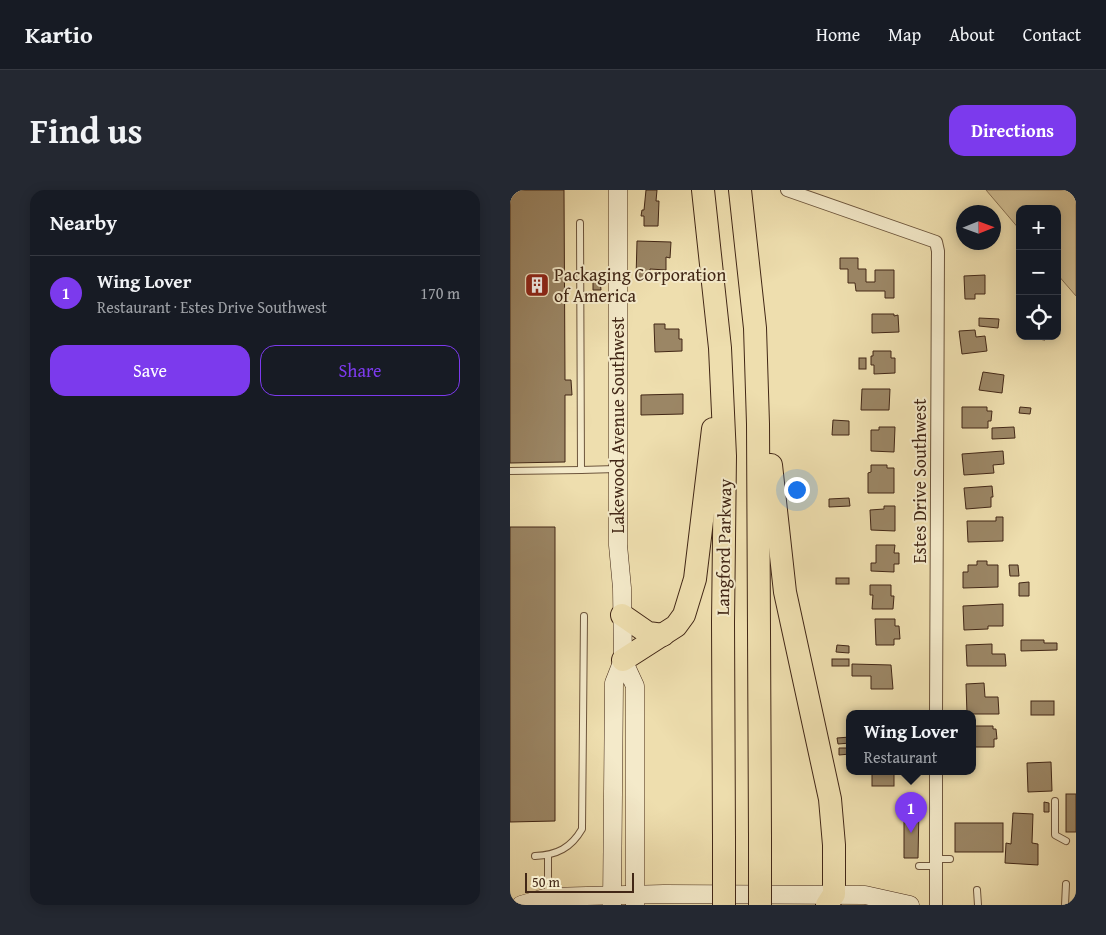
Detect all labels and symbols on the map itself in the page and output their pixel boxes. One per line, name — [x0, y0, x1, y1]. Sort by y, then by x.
north arrow — [956, 205, 1001, 250]
place label: Packaging Corporation of America — [554, 261, 726, 309]
building icon: Packaging Corporation of America — [524, 272, 550, 298]
street label: Lakewood Avenue Southwest — [604, 316, 631, 533]
street label: Estes Drive Southwest — [906, 398, 933, 564]
your location — [784, 477, 810, 503]
street label: Langford Parkway — [709, 478, 738, 616]
pin: 1 — [895, 792, 927, 833]
scale bar — [525, 870, 634, 893]

